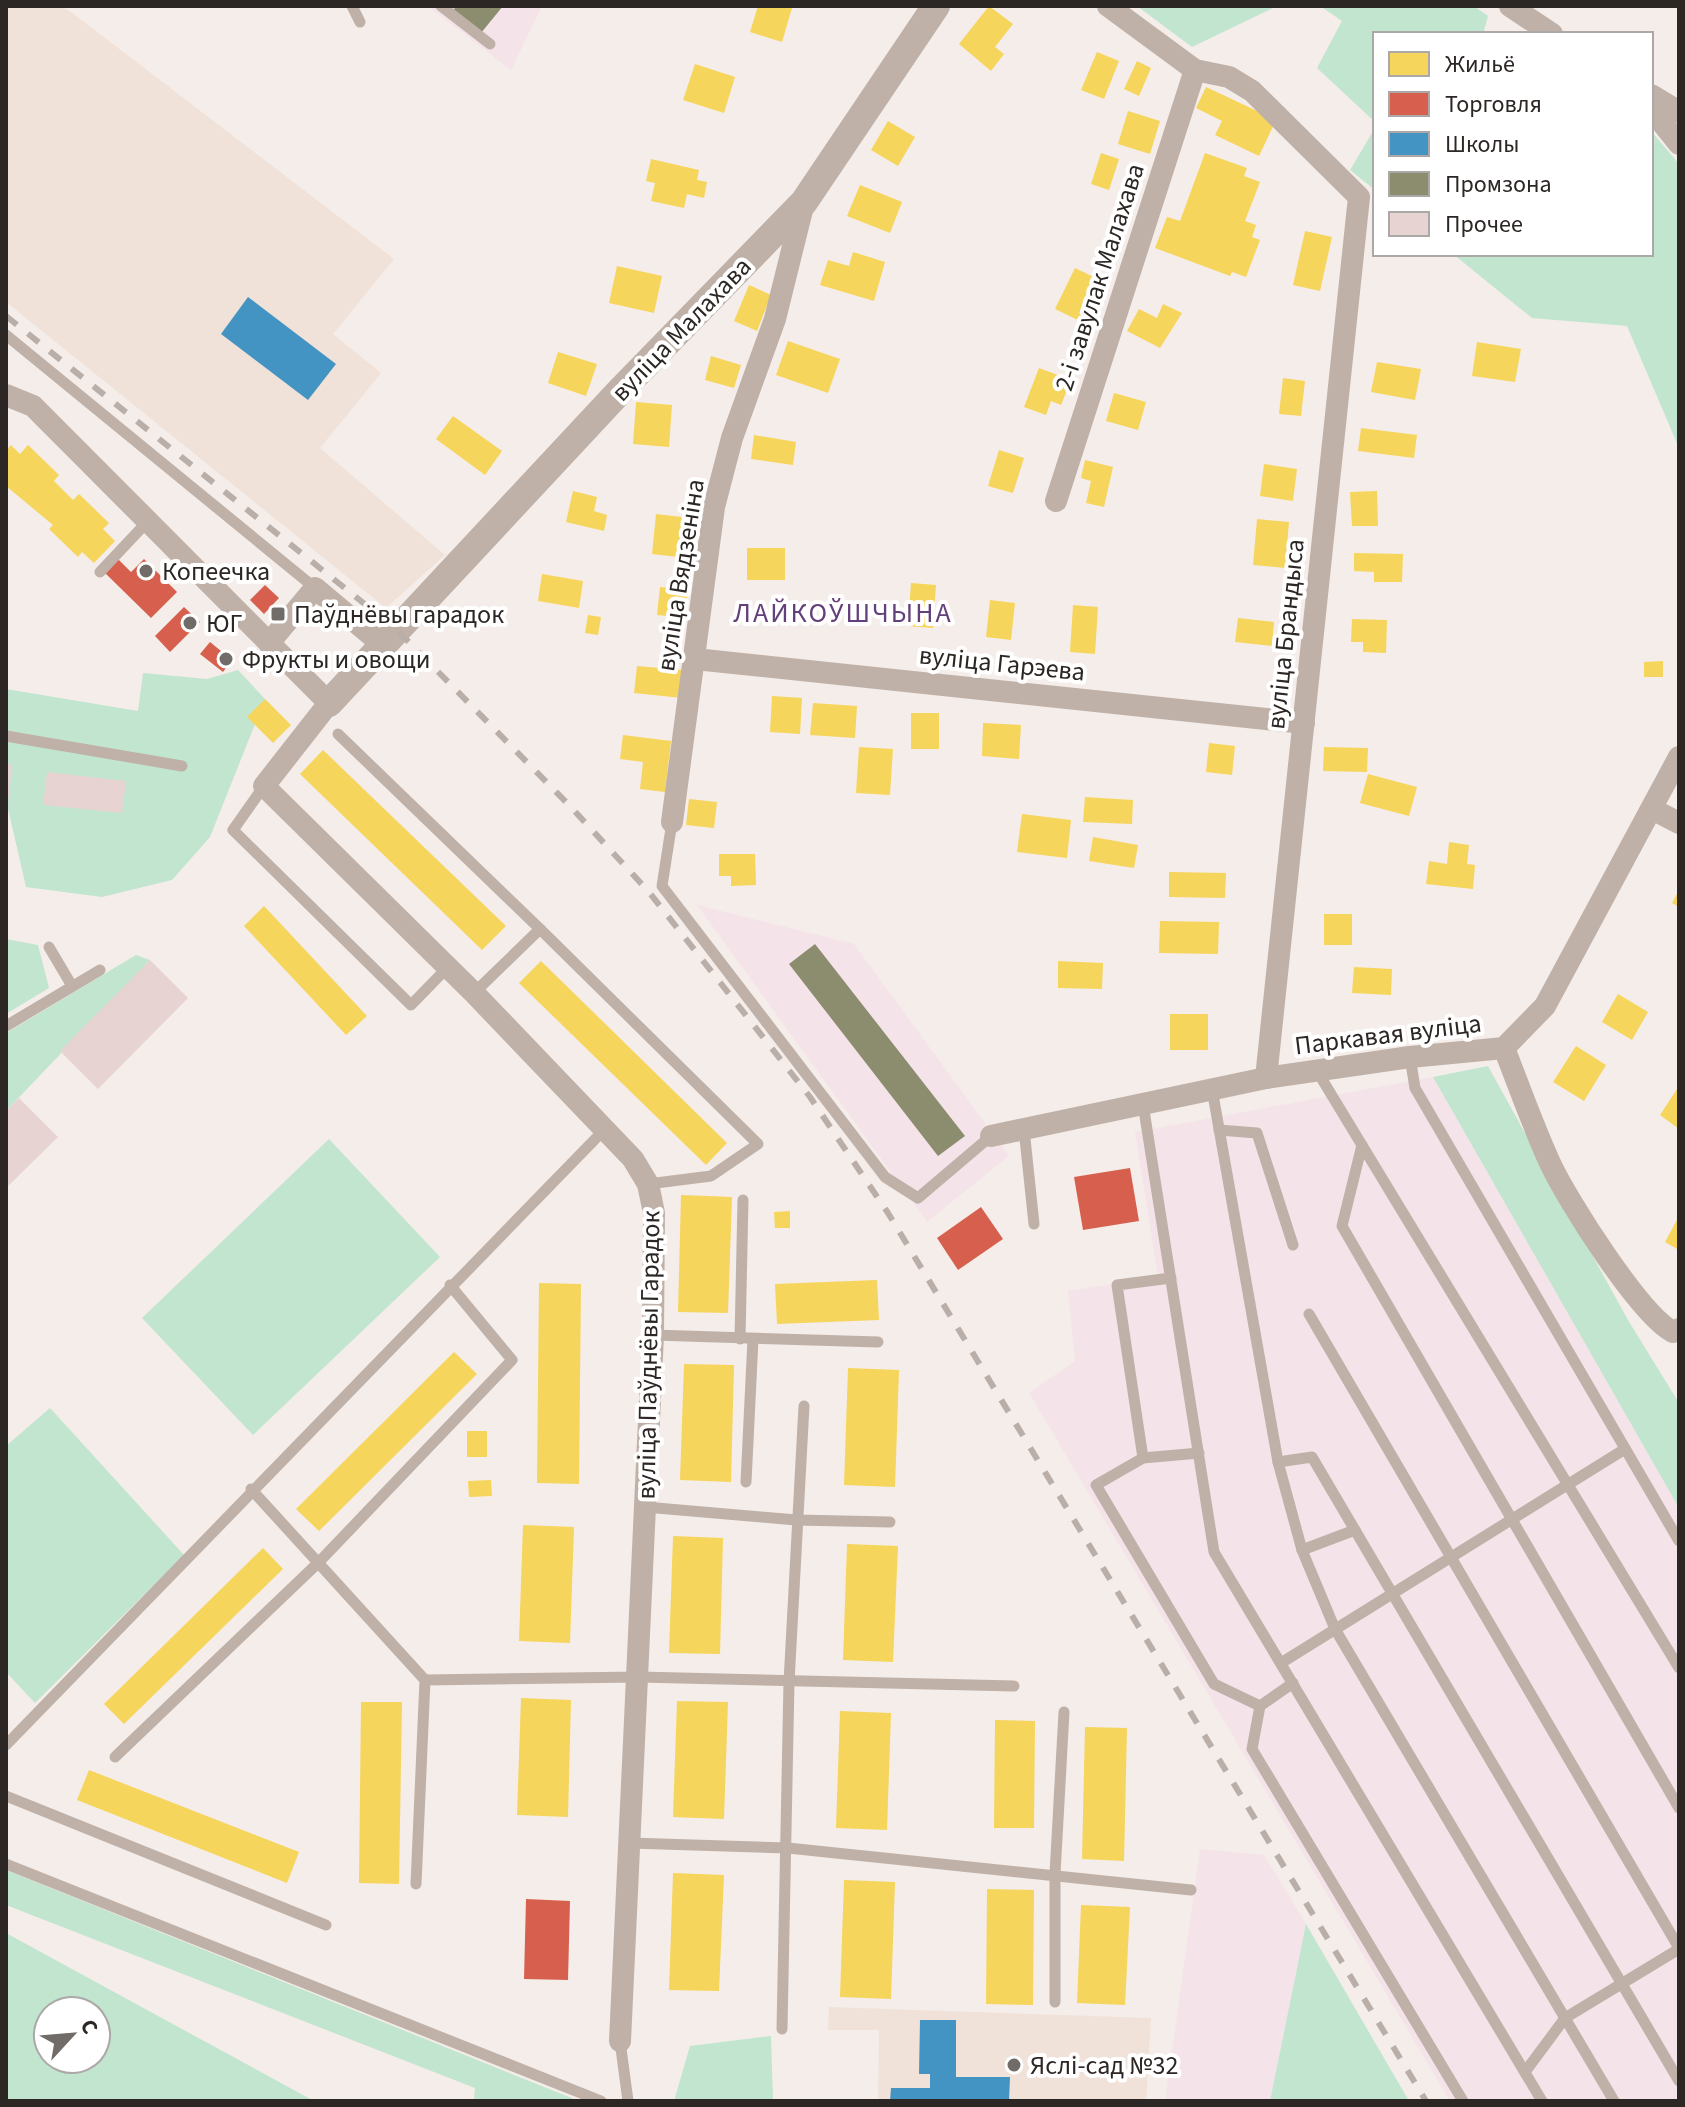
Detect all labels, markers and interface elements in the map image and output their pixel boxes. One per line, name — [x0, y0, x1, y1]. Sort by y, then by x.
legend — [1373, 32, 1653, 256]
text: Жильё — [1445, 47, 1515, 82]
text: Торговля — [1445, 87, 1542, 122]
text: Школы — [1445, 127, 1519, 162]
street label: 2-і завулак Малахава — [1045, 159, 1154, 396]
text: Промзона — [1445, 167, 1552, 202]
text: Прочее — [1445, 207, 1523, 242]
street label: вуліца Малахава — [603, 249, 760, 410]
street label: вуліца Вядзеніна — [647, 476, 714, 674]
street label: вуліца Брандыса — [1257, 537, 1314, 731]
place label: Копеечка — [162, 553, 270, 590]
marker: Копеечка — [137, 562, 155, 580]
district label: ЛАЙКОЎШЧЫНА — [733, 593, 953, 633]
place label: Паўднёвы гарадок — [294, 596, 504, 633]
place label: ЮГ — [206, 605, 243, 642]
marker: Паўднёвы гарадок — [269, 605, 287, 623]
marker: ЮГ — [181, 614, 199, 632]
street label: вуліца Гарэева — [917, 636, 1087, 691]
place label: Фрукты и овощи — [242, 641, 430, 678]
marker: Фрукты и овощи — [217, 650, 235, 668]
street label: Паркавая вуліца — [1293, 1005, 1484, 1064]
street label: вуліца Паўднёвы Гарадок — [627, 1210, 670, 1500]
north arrow — [32, 1995, 112, 2075]
text: С — [72, 2014, 106, 2040]
place label: Яслі-сад №32 — [1030, 2047, 1178, 2084]
marker: Яслі-сад №32 — [1005, 2056, 1023, 2074]

